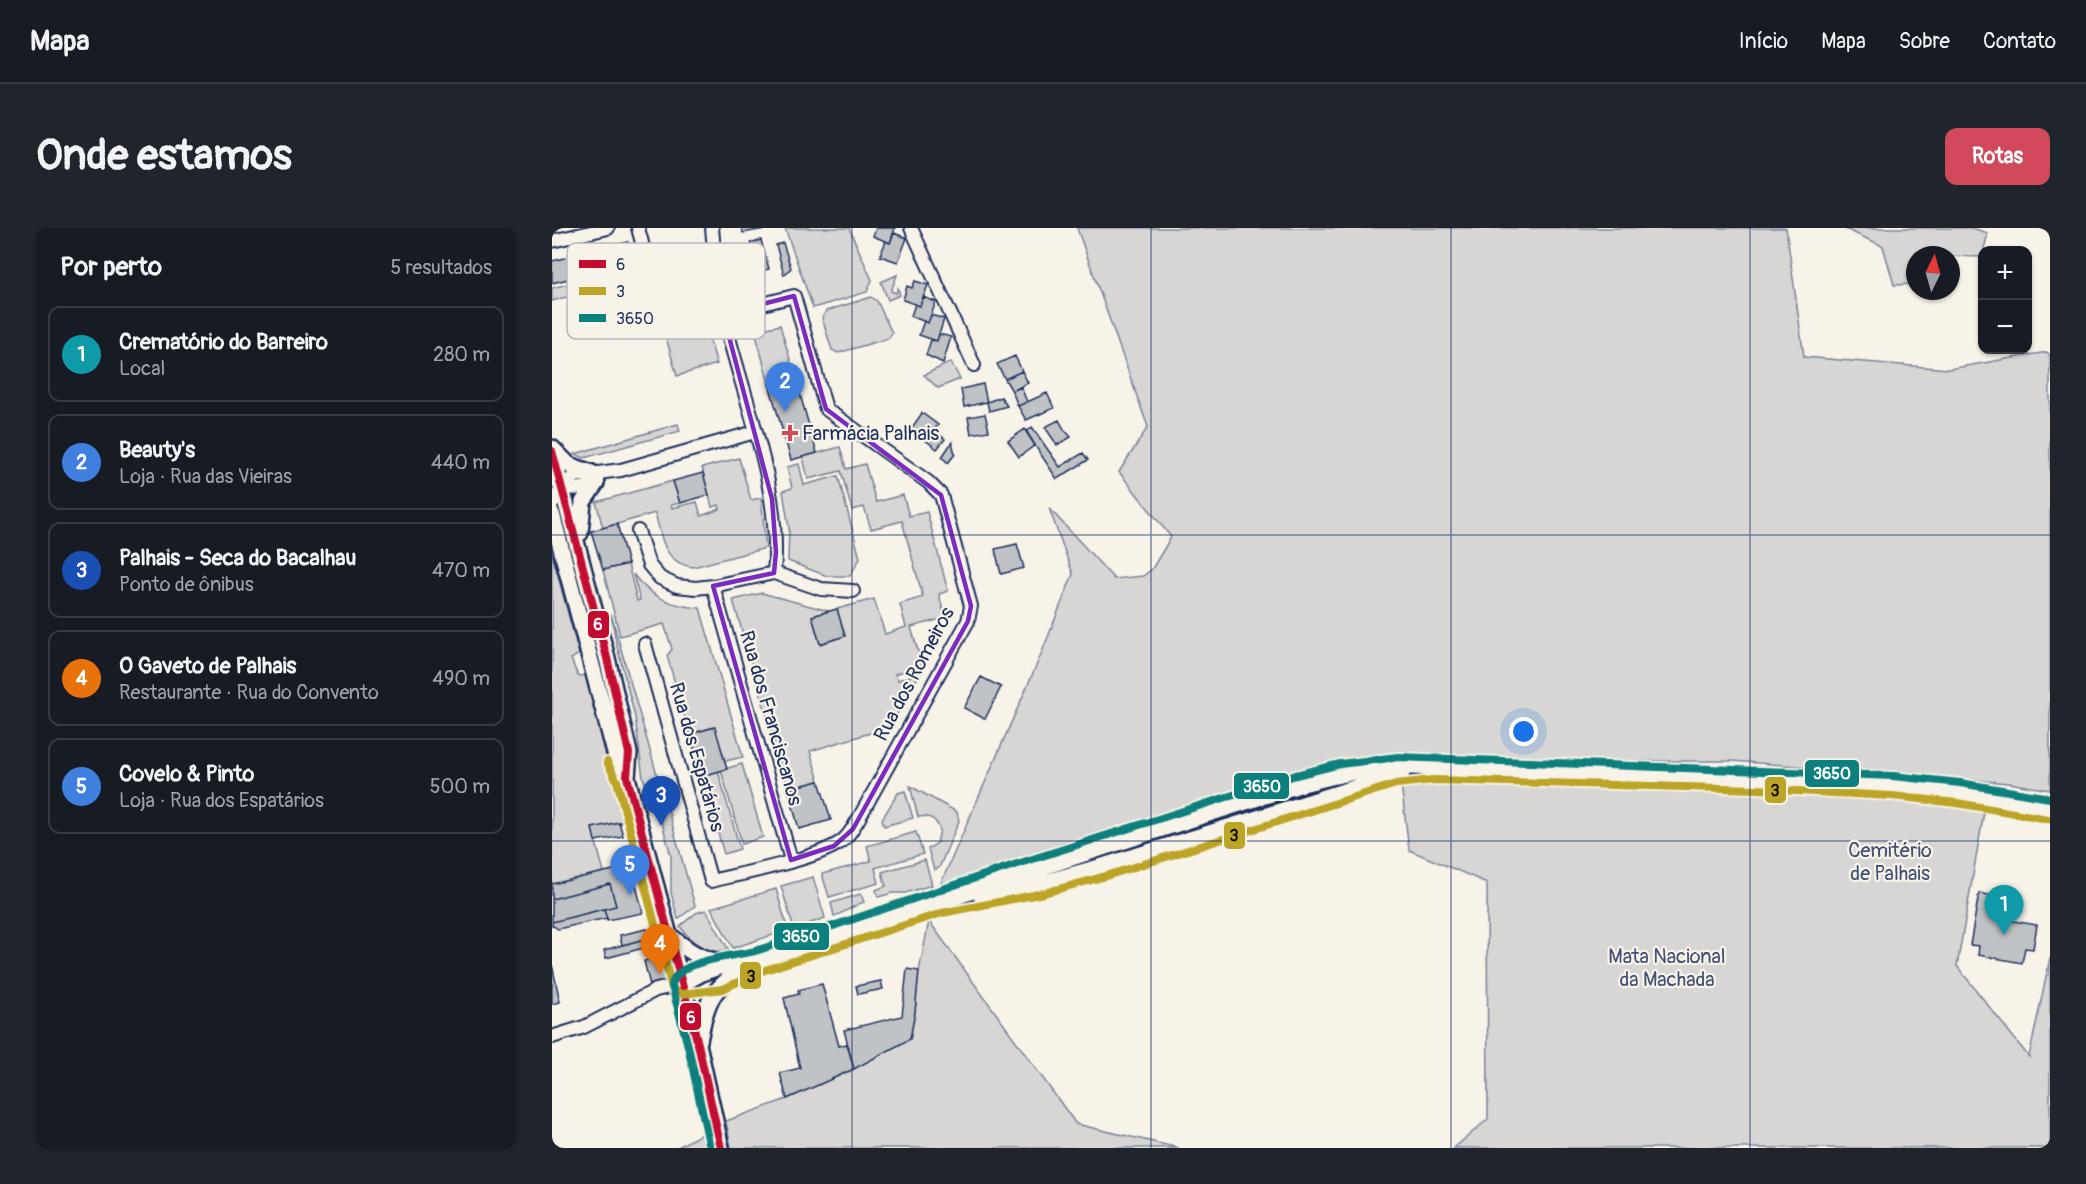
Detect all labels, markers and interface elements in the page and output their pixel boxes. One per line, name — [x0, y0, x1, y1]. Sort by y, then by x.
text: Mapa — [30, 24, 89, 59]
text: Início — [1739, 28, 1788, 55]
text: Mapa — [1821, 28, 1866, 55]
text: Sobre — [1899, 28, 1950, 55]
text: Contato — [1983, 28, 2056, 55]
button: Rotas — [1945, 128, 2050, 185]
text: Onde estamos — [36, 130, 292, 182]
legend — [567, 243, 765, 339]
north arrow — [1906, 246, 1960, 300]
map controls — [1978, 246, 2032, 354]
button: + — [1978, 246, 2032, 300]
text: Por perto — [60, 251, 162, 283]
text: 5 resultados — [390, 255, 492, 280]
text: 6 — [616, 255, 625, 275]
text: 3 — [616, 282, 625, 302]
button: − — [1978, 300, 2032, 354]
text: 3650 — [616, 309, 654, 329]
text: Crematório do Barreiro — [119, 328, 328, 356]
text: 1 — [78, 342, 85, 367]
text: 280 m — [433, 342, 490, 367]
text: Local — [119, 356, 165, 381]
pin: 2 — [766, 362, 804, 412]
place label: Farmácia Palhais — [802, 421, 939, 446]
marker: Farmácia Palhais — [783, 426, 797, 440]
text: Beauty's — [119, 436, 195, 464]
text: 2 — [76, 450, 87, 475]
text: 440 m — [431, 450, 490, 475]
text: Loja · Rua das Vieiras — [119, 464, 292, 489]
text: Palhais - Seca do Bacalhau — [119, 544, 356, 572]
text: 3 — [76, 558, 87, 583]
text: 470 m — [432, 558, 490, 583]
text: Ponto de ônibus — [119, 572, 254, 597]
street label: Rua dos Romeiros — [868, 603, 960, 745]
line badge: 6 — [587, 610, 610, 639]
text: 6 — [593, 615, 603, 635]
street label: Rua dos Franciscanos — [734, 628, 808, 808]
text: O Gaveto de Palhais — [119, 652, 296, 680]
text: 4 — [76, 666, 87, 691]
text: 490 m — [432, 666, 490, 691]
text: Restaurante · Rua do Convento — [119, 680, 379, 705]
street label: Rua dos Espatários — [664, 680, 730, 834]
your location — [1509, 717, 1538, 746]
line badge: 3650 — [1804, 759, 1860, 788]
text: Covelo & Pinto — [119, 760, 254, 788]
text: 3650 — [1813, 764, 1851, 784]
line badge: 3650 — [1233, 772, 1290, 800]
text: 5 — [76, 774, 87, 799]
text: 500 m — [430, 774, 490, 799]
pin: 3 — [642, 776, 680, 826]
line badge: 3 — [1764, 776, 1787, 804]
text: 3650 — [1243, 777, 1281, 797]
text: 3 — [1771, 781, 1780, 801]
text: Loja · Rua dos Espatários — [119, 788, 324, 813]
line badge: 3 — [1223, 821, 1246, 850]
text: 3 — [1230, 826, 1239, 846]
park label: Cemitério de Palhais — [1848, 838, 1932, 886]
pin: 5 — [610, 846, 650, 895]
pin: 1 — [1984, 886, 2024, 935]
line badge: 3650 — [773, 922, 830, 951]
pin: 4 — [640, 924, 680, 974]
text: 3650 — [782, 927, 820, 947]
park label: Mata Nacional da Machada — [1608, 944, 1726, 992]
line badge: 3 — [739, 961, 762, 990]
text: 3 — [747, 967, 756, 987]
line badge: 6 — [679, 1002, 702, 1031]
text: 6 — [686, 1008, 696, 1028]

